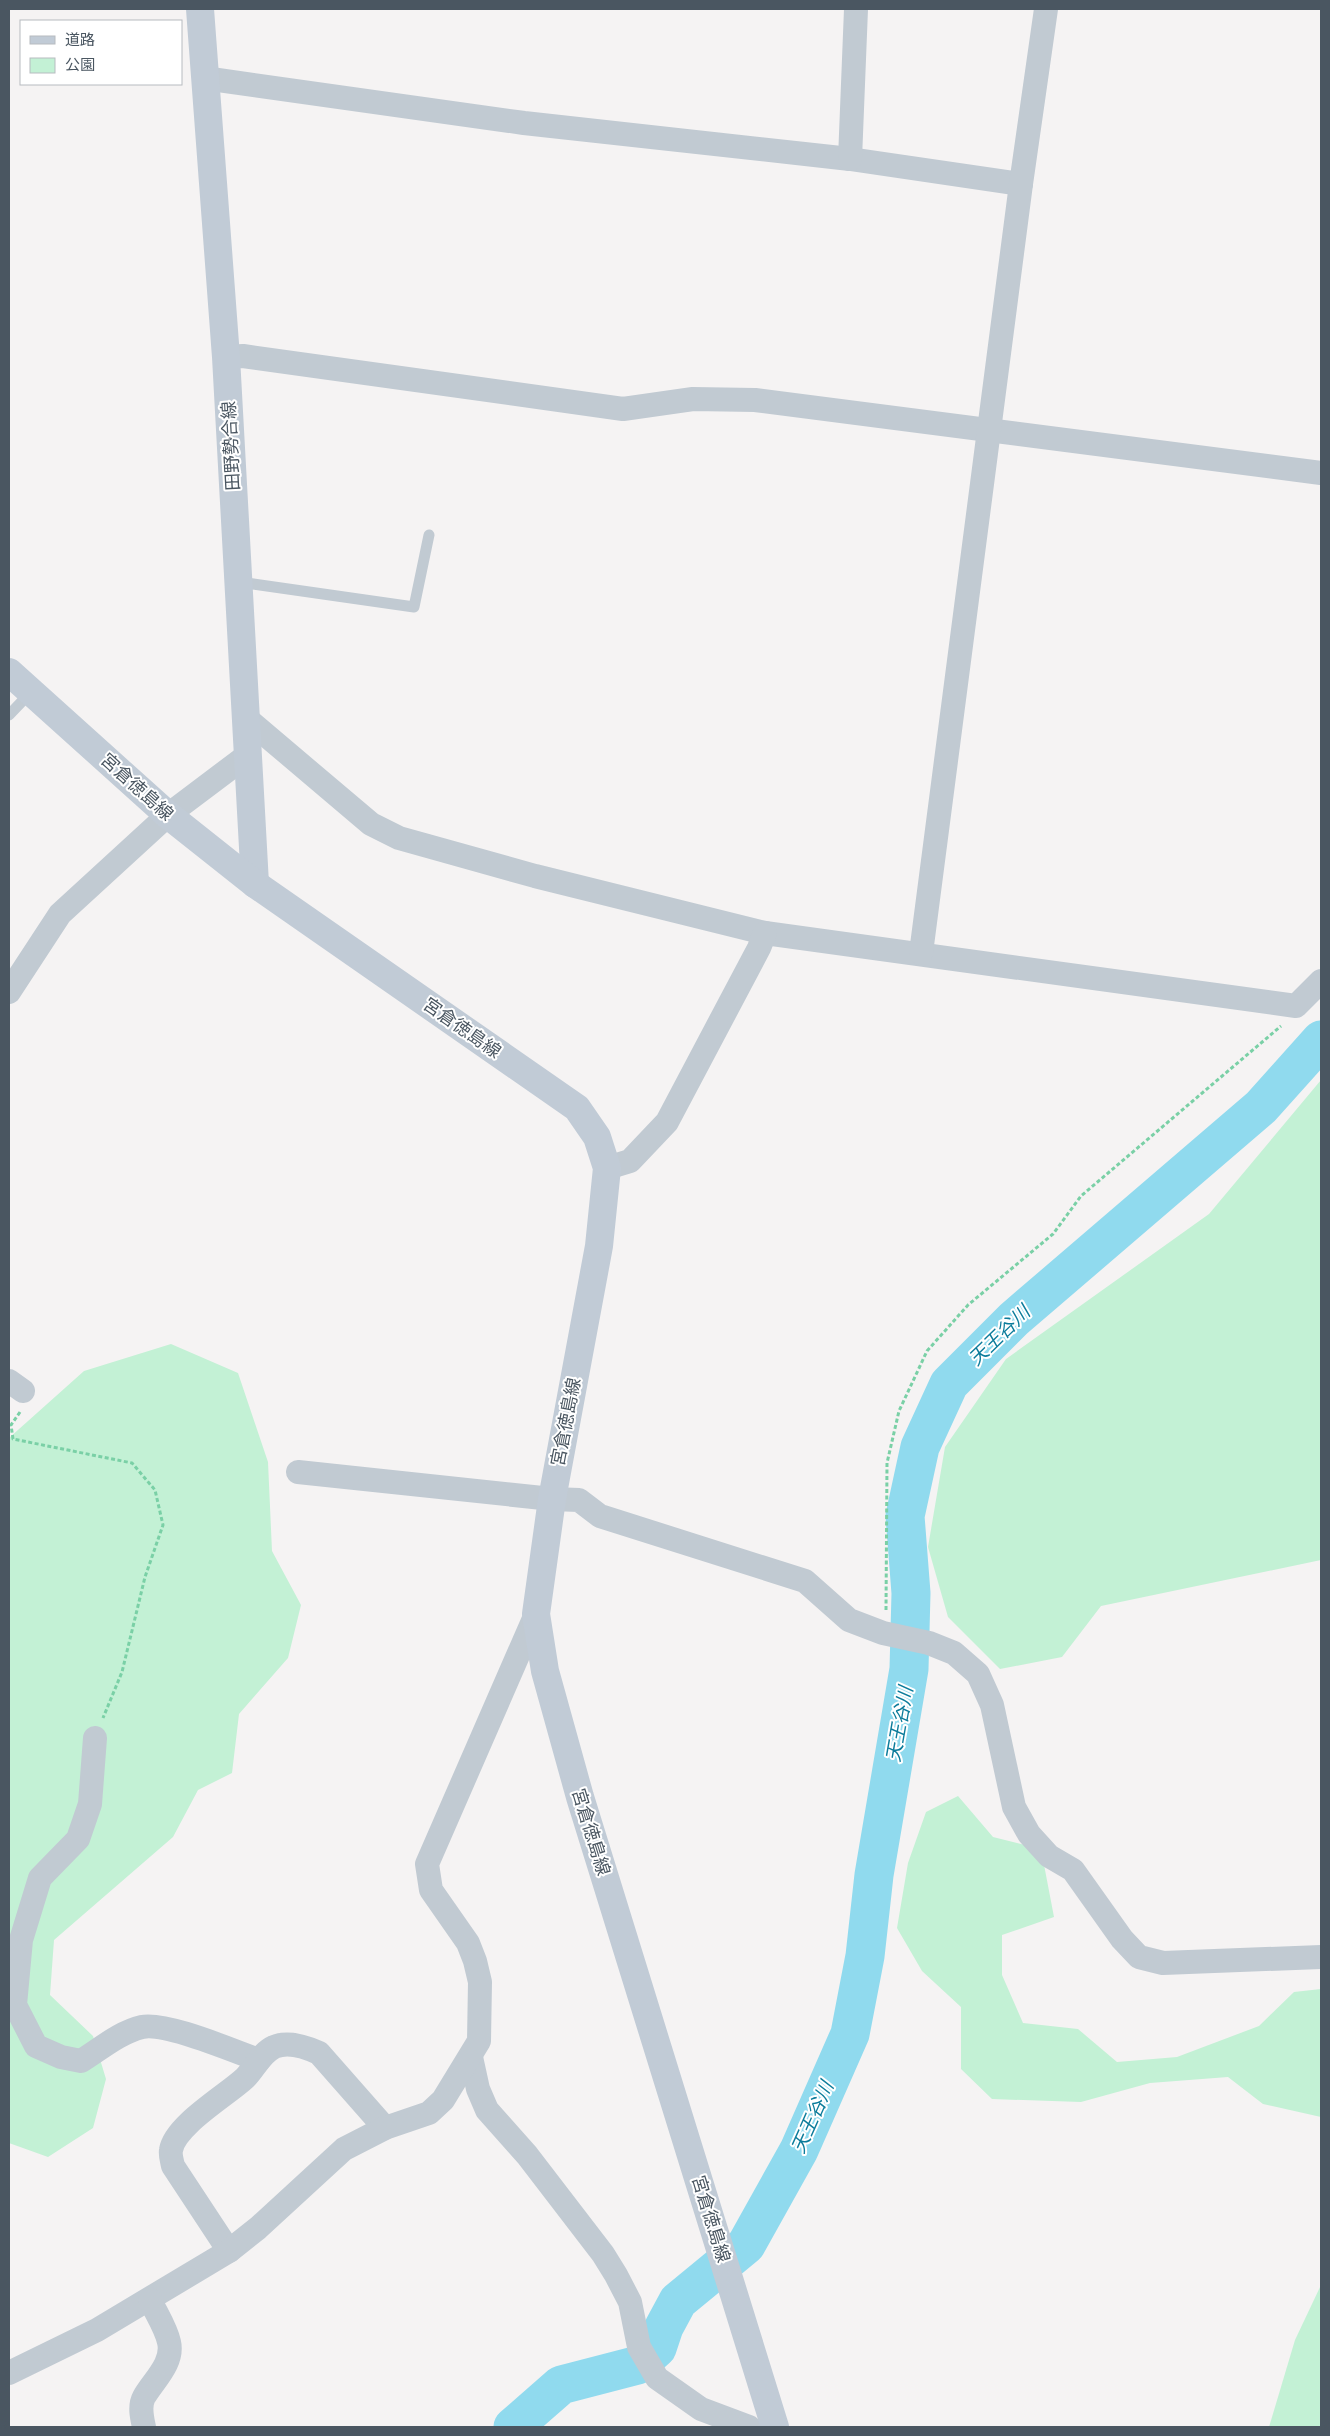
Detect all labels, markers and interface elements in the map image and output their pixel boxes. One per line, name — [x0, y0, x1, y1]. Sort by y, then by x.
legend — [20, 20, 182, 85]
text: 道路 — [65, 30, 95, 49]
text: 公園 — [65, 55, 95, 74]
street label: 田野勢合線 — [217, 400, 244, 492]
street label: 宮倉徳島線 — [96, 748, 178, 825]
street label: 宮倉徳島線 — [419, 992, 506, 1063]
water label: 天王谷川 — [963, 1299, 1036, 1370]
street label: 宮倉徳島線 — [546, 1376, 585, 1468]
water label: 天王谷川 — [881, 1683, 918, 1764]
street label: 宮倉徳島線 — [567, 1785, 616, 1878]
water label: 天王谷川 — [786, 2076, 839, 2157]
street label: 宮倉徳島線 — [687, 2172, 736, 2265]

